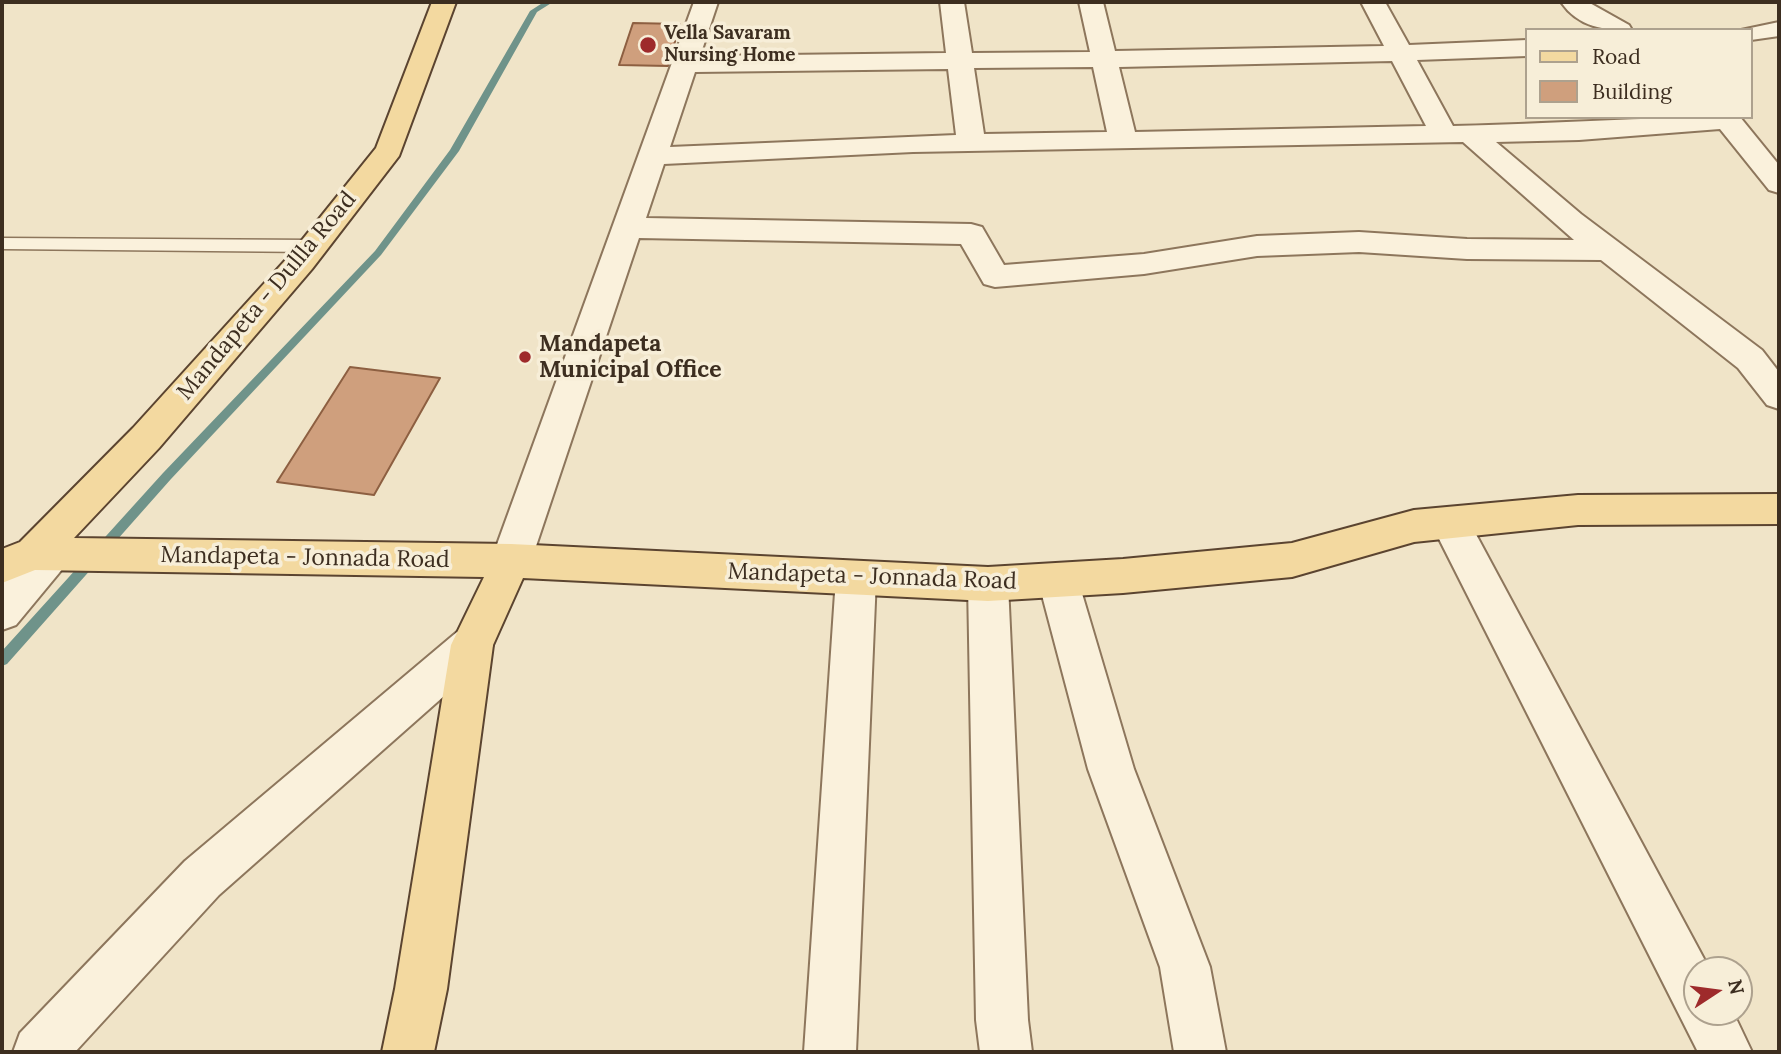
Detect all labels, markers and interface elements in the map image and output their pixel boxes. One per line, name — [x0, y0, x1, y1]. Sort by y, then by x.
place label: Vella Savaram Nursing Home — [664, 23, 795, 67]
legend — [1526, 28, 1753, 119]
marker: Vella Savaram Nursing Home — [638, 35, 658, 55]
text: Road — [1592, 43, 1641, 70]
text: Building — [1592, 78, 1672, 105]
street label: Mandapeta - Dullla Road — [172, 186, 362, 406]
place label: Mandapeta Municipal Office — [539, 330, 722, 384]
marker: Mandapeta Municipal Office — [517, 349, 533, 365]
street label: Mandapeta - Jonnada Road — [160, 542, 450, 574]
street label: Mandapeta - Jonnada Road — [727, 558, 1017, 596]
north arrow — [1683, 956, 1753, 1026]
text: N — [1723, 977, 1750, 997]

